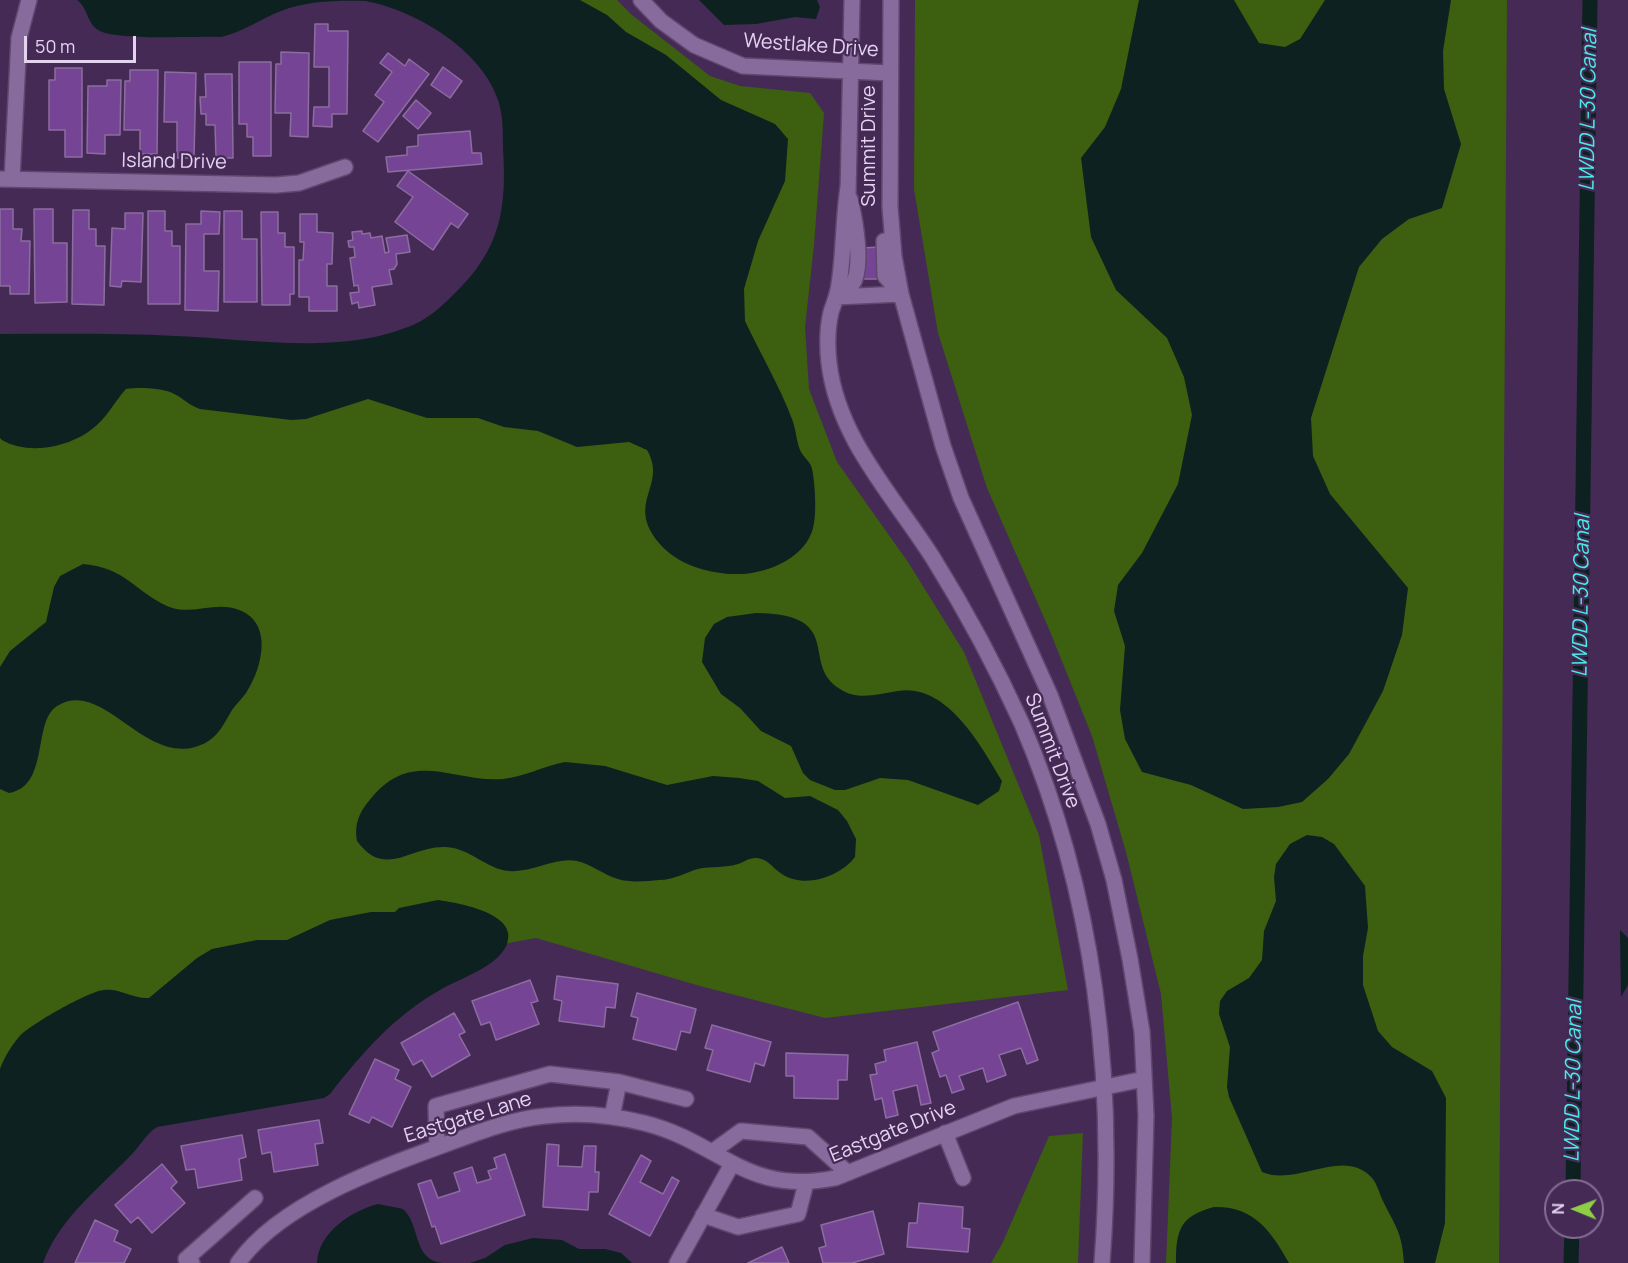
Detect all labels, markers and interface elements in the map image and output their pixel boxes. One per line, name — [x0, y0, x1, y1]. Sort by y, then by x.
scale bar — [27, 24, 140, 62]
street label: Westlake Drive — [742, 29, 880, 63]
water label: LWDD L-30 Canal — [1575, 29, 1603, 191]
text: 50 m — [35, 34, 75, 58]
street label: Summit Drive — [857, 85, 881, 207]
street label: Island Drive — [121, 149, 227, 175]
water label: LWDD L-30 Canal — [1568, 515, 1596, 677]
street label: Summit Drive — [1019, 690, 1085, 812]
water label: LWDD L-30 Canal — [1560, 1000, 1588, 1162]
street label: Eastgate Lane — [401, 1087, 535, 1149]
street label: Eastgate Drive — [826, 1096, 960, 1168]
north arrow — [1544, 1179, 1604, 1239]
text: N — [1547, 1203, 1569, 1215]

